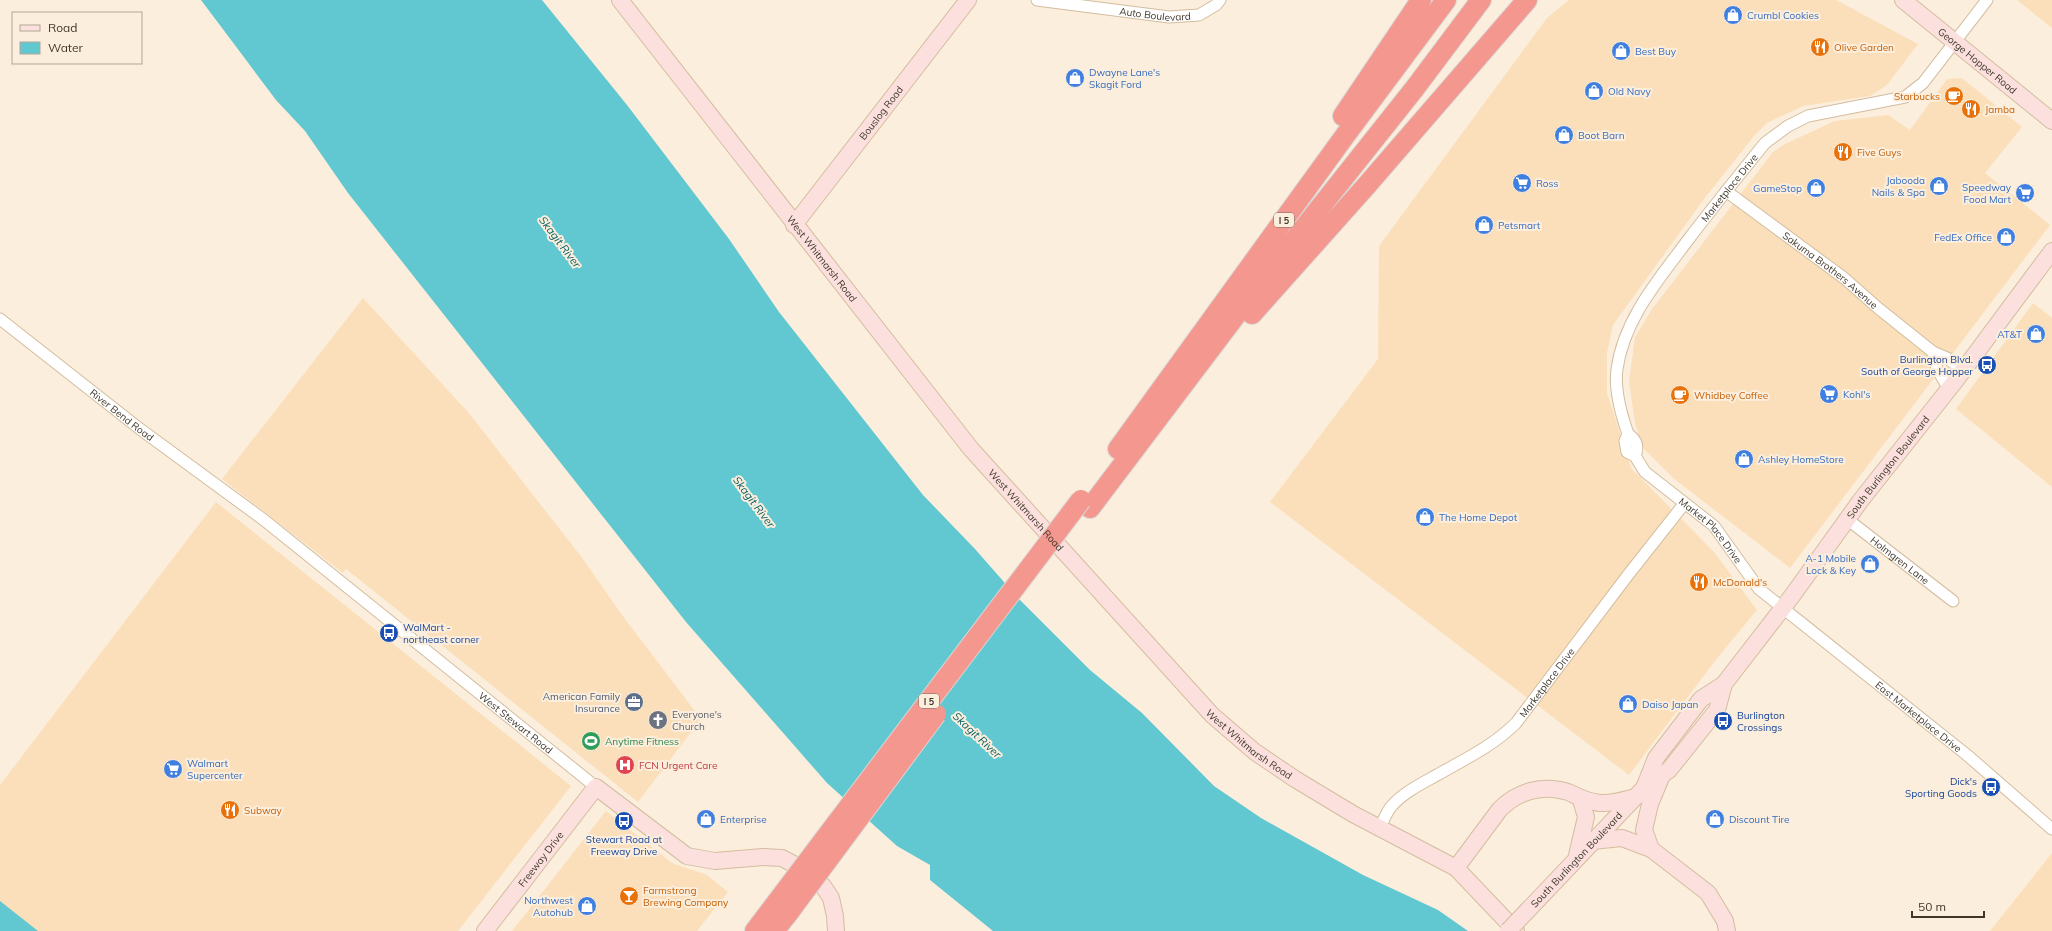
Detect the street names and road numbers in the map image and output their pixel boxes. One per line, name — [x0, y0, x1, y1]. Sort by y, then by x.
street label: Auto Boulevard — [1119, 4, 1191, 24]
street label: George Hopper Road — [1935, 25, 2020, 96]
street label: Bouslog Road — [856, 83, 906, 142]
street label: Marketplace Drive — [1698, 151, 1760, 224]
street label: West Whitmarsh Road — [784, 213, 860, 304]
road number: I 5 — [1274, 213, 1294, 227]
street label: Sakuma Brothers Avenue — [1780, 229, 1881, 311]
street label: River Bend Road — [87, 386, 157, 444]
street label: South Burlington Boulevard — [1843, 413, 1932, 521]
street label: West Whitmarsh Road — [986, 466, 1067, 554]
street label: Market Place Drive — [1676, 495, 1745, 566]
street label: Holmgren Lane — [1868, 533, 1932, 587]
street label: Marketplace Drive — [1516, 645, 1577, 720]
street label: East Marketplace Drive — [1873, 678, 1964, 755]
street label: West Stewart Road — [476, 689, 555, 756]
road number: I 5 — [919, 694, 939, 708]
street label: West Whitmarsh Road — [1203, 706, 1295, 782]
street label: South Burlington Boulevard — [1528, 809, 1625, 910]
street label: Freeway Drive — [515, 829, 566, 889]

